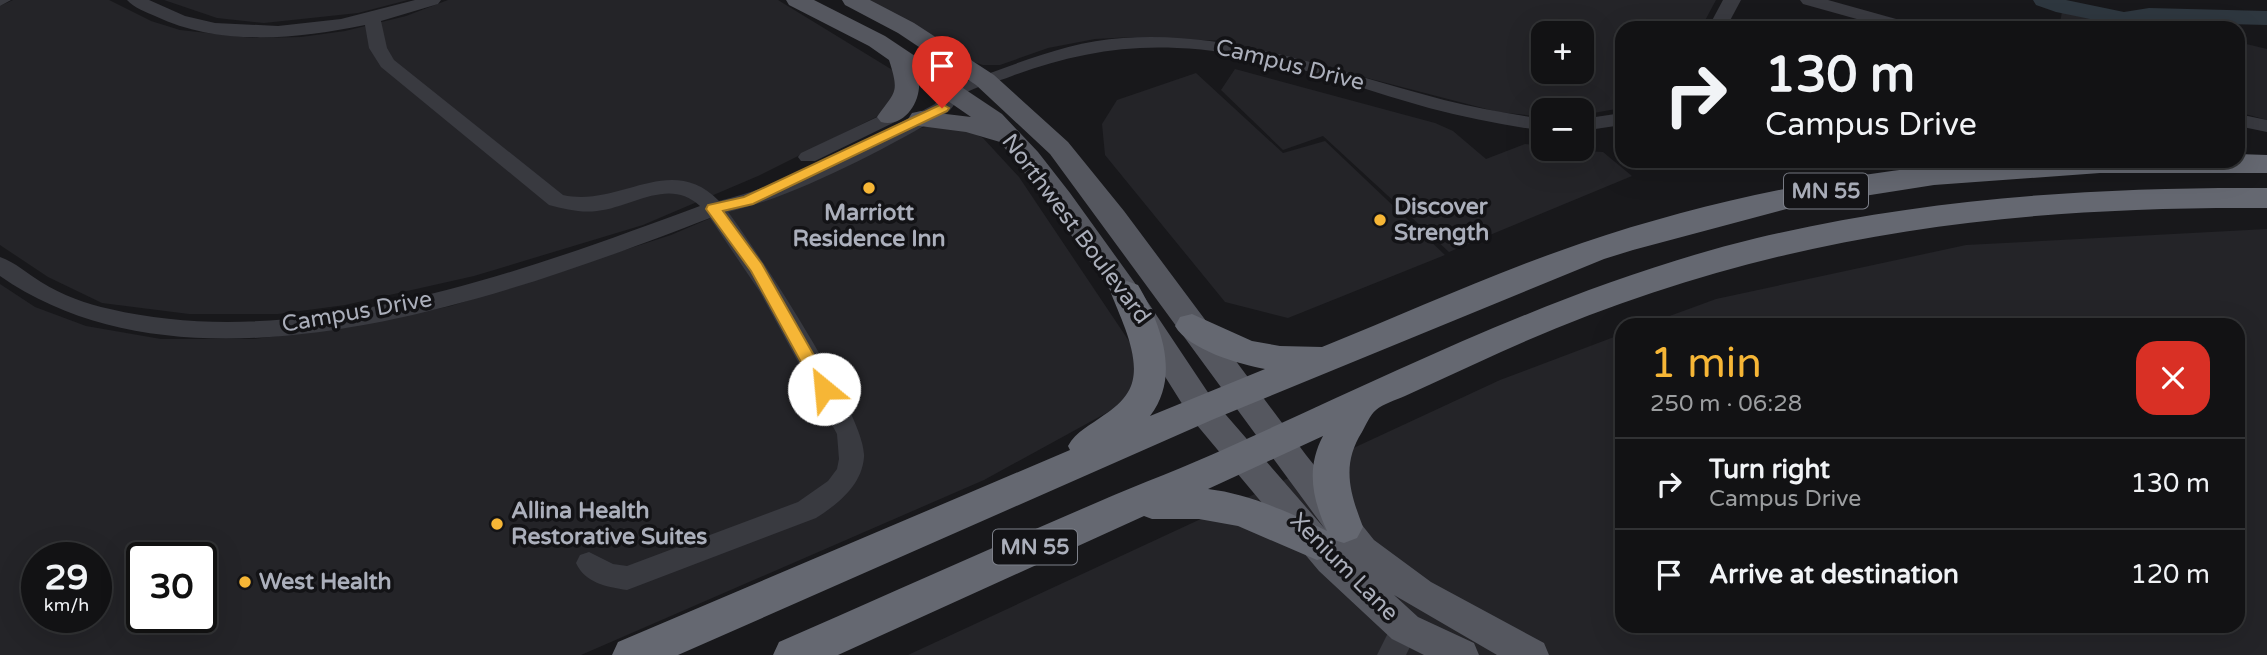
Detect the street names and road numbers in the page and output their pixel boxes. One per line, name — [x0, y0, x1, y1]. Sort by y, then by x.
street label: Campus Drive — [1213, 33, 1367, 97]
street label: Northwest Boulevard — [995, 128, 1157, 330]
road number: MN 55 — [1784, 174, 1868, 208]
street label: Campus Drive — [280, 285, 434, 339]
street label: Xenium Lane — [1284, 507, 1404, 627]
road number: MN 55 — [993, 530, 1077, 564]

